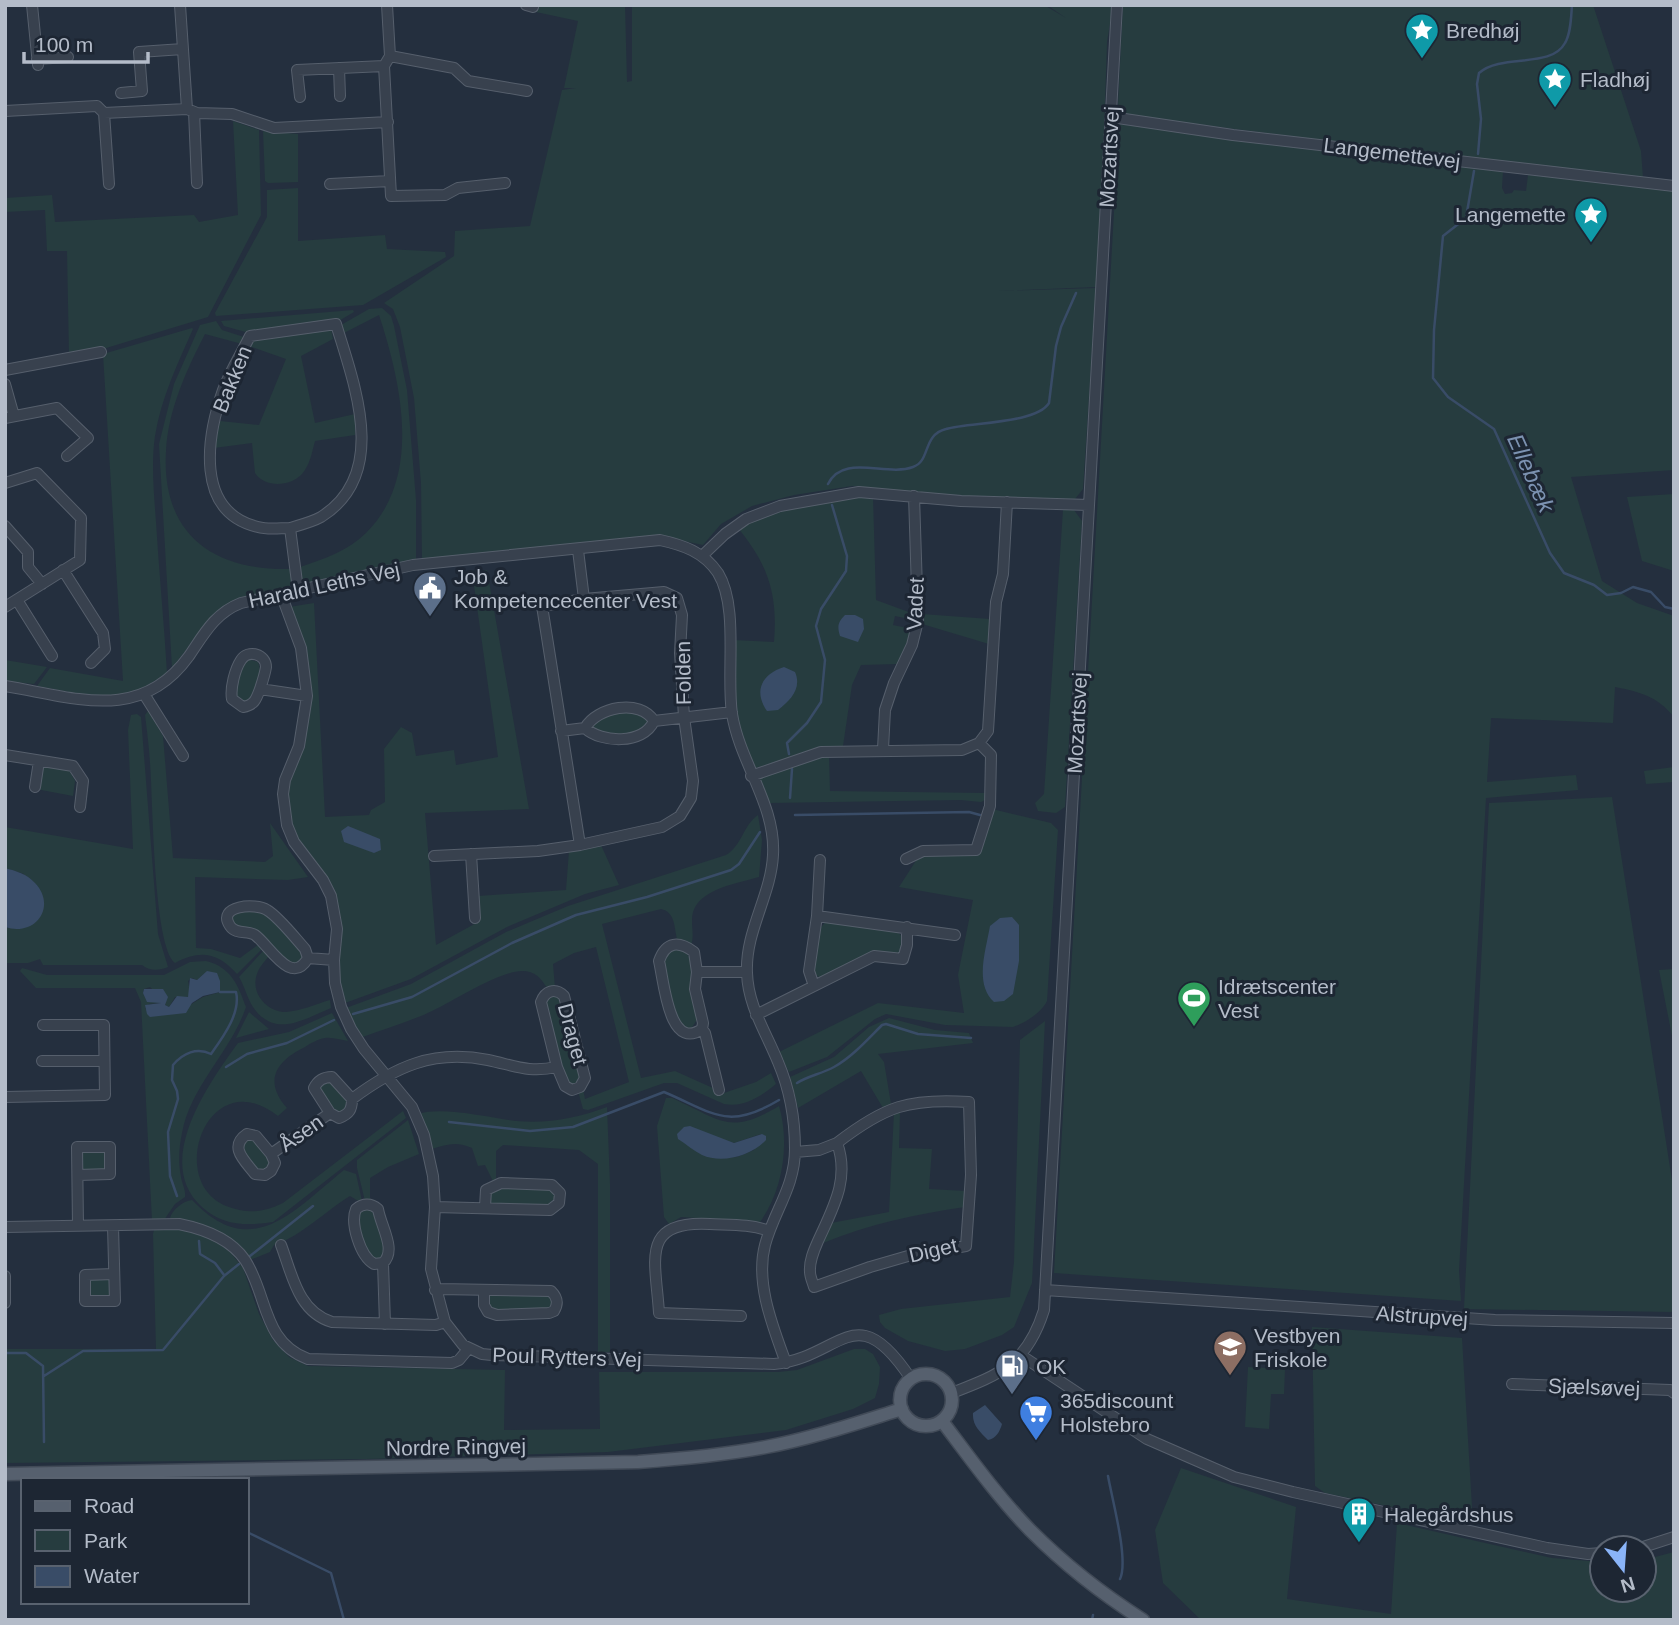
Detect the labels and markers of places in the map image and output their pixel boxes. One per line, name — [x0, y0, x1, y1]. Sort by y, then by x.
place icon: Bredhøj — [1403, 11, 1441, 60]
place label: Bredhøj — [1446, 19, 1520, 42]
place icon: Fladhøj — [1536, 60, 1574, 109]
place label: Fladhøj — [1580, 68, 1650, 91]
place icon: Langemette — [1572, 195, 1610, 244]
place label: Langemette — [1455, 203, 1566, 226]
place label: Job & Kompetencecenter Vest — [454, 565, 677, 612]
public building icon: Job & Kompetencecenter Vest — [411, 569, 449, 618]
place label: Idrætscenter Vest — [1218, 975, 1336, 1022]
sports icon: Idrætscenter Vest — [1175, 979, 1213, 1028]
place label: Vestbyen Friskole — [1254, 1324, 1340, 1371]
school or university icon: Vestbyen Friskole — [1211, 1328, 1249, 1377]
fuel station icon: OK — [993, 1347, 1031, 1396]
place label: OK — [1036, 1355, 1066, 1378]
place label: 365discount Holstebro — [1060, 1389, 1173, 1436]
supermarket icon: 365discount Holstebro — [1017, 1393, 1055, 1442]
building icon: Halegårdshus — [1340, 1495, 1378, 1544]
place label: Halegårdshus — [1384, 1503, 1514, 1526]

